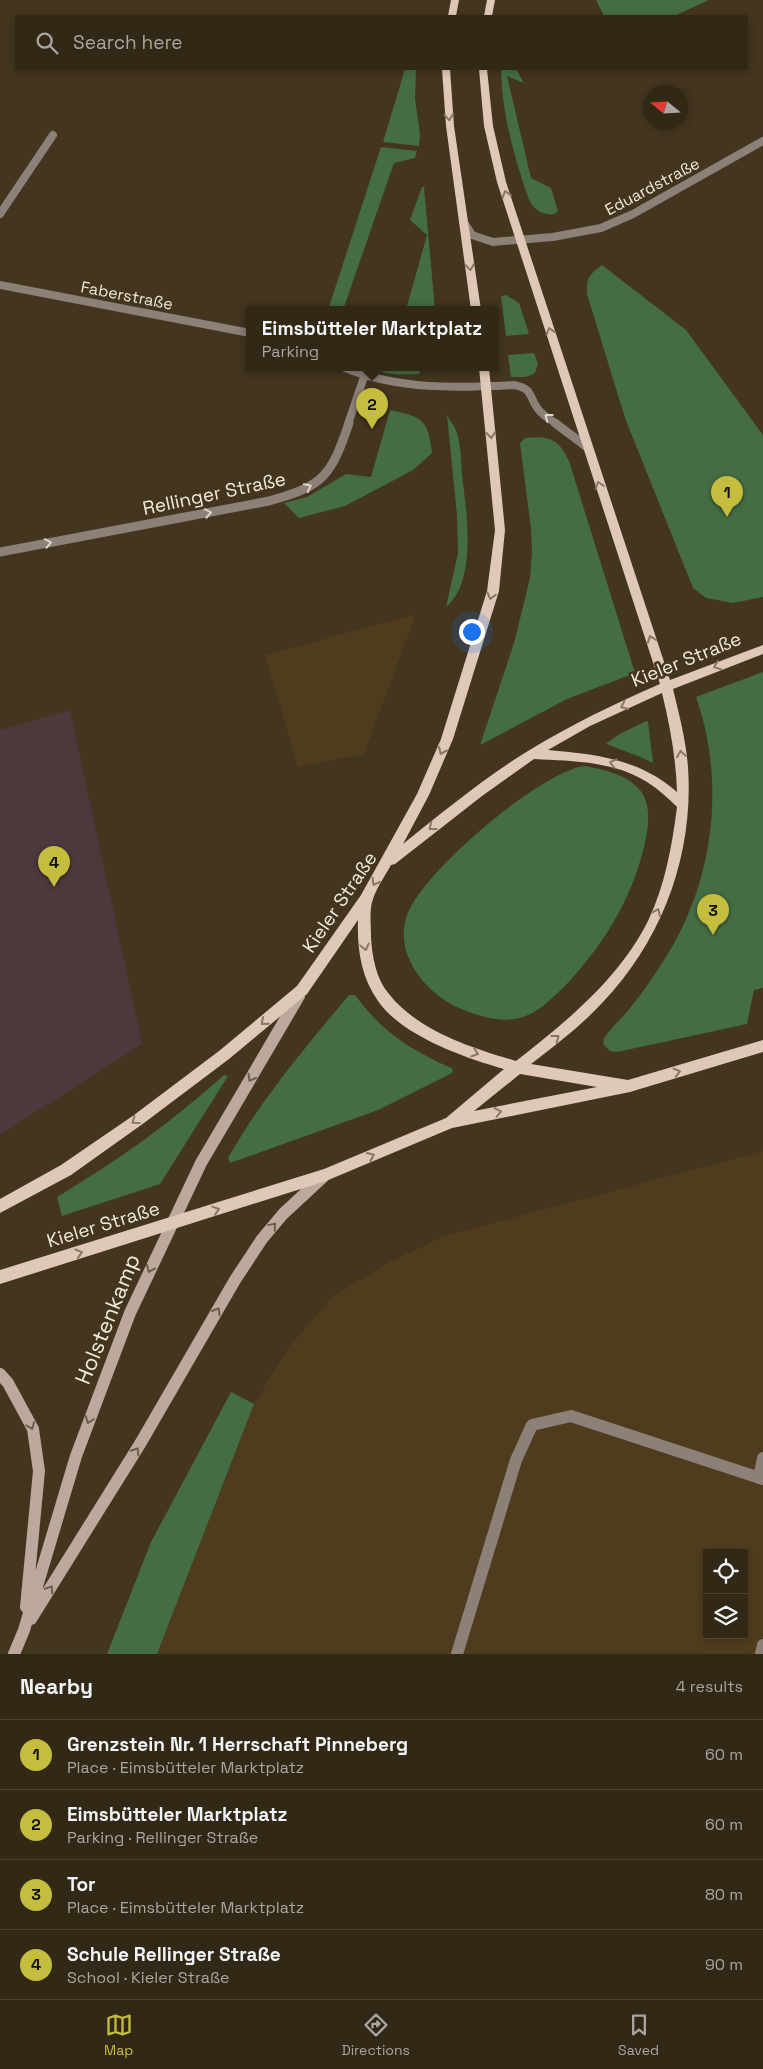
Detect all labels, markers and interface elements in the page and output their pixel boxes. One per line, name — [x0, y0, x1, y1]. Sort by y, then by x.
search box — [15, 15, 748, 70]
icon: search — [33, 29, 61, 57]
text: Search here — [73, 30, 183, 55]
north arrow — [643, 85, 688, 130]
one-way arrow — [443, 114, 454, 122]
street label: Eduardstraße — [601, 153, 703, 220]
one-way arrow — [502, 190, 512, 199]
one-way arrow — [465, 263, 475, 271]
street label: Faberstraße — [79, 276, 175, 315]
popup — [246, 306, 498, 371]
text: Eimsbütteler Marktplatz — [262, 316, 482, 341]
one-way arrow — [545, 327, 555, 335]
text: Parking — [262, 341, 319, 362]
pin: 2 — [356, 388, 388, 429]
one-way arrow — [545, 415, 554, 423]
one-way arrow — [485, 431, 496, 439]
street label: Rellinger Straße — [140, 466, 288, 521]
pin: 1 — [711, 476, 743, 517]
one-way arrow — [303, 482, 312, 493]
one-way arrow — [595, 482, 605, 490]
one-way arrow — [203, 508, 212, 519]
one-way arrow — [44, 538, 52, 549]
one-way arrow — [486, 592, 497, 601]
your location — [459, 619, 485, 645]
street label: Kieler Straße — [627, 626, 745, 693]
one-way arrow — [647, 636, 657, 644]
one-way arrow — [714, 661, 722, 671]
one-way arrow — [620, 700, 629, 711]
one-way arrow — [438, 746, 449, 755]
one-way arrow — [676, 750, 687, 758]
one-way arrow — [608, 758, 617, 769]
one-way arrow — [429, 822, 438, 831]
pin: 4 — [38, 846, 70, 887]
street label: Kieler Straße — [296, 847, 382, 958]
one-way arrow — [372, 877, 382, 886]
pin: 3 — [697, 894, 729, 935]
one-way arrow — [650, 908, 661, 917]
one-way arrow — [359, 943, 370, 952]
one-way arrow — [261, 1016, 270, 1024]
one-way arrow — [550, 1035, 560, 1044]
one-way arrow — [471, 1047, 479, 1057]
one-way arrow — [672, 1067, 680, 1077]
one-way arrow — [247, 1073, 257, 1082]
one-way arrow — [494, 1108, 503, 1118]
one-way arrow — [132, 1115, 141, 1124]
one-way arrow — [366, 1151, 375, 1162]
street label: Kieler Straße — [44, 1195, 163, 1254]
one-way arrow — [212, 1205, 220, 1215]
one-way arrow — [268, 1222, 277, 1231]
one-way arrow — [74, 1248, 82, 1258]
street label: Holstenkamp — [68, 1250, 146, 1388]
one-way arrow — [145, 1264, 156, 1273]
one-way arrow — [211, 1307, 221, 1316]
one-way arrow — [85, 1415, 96, 1424]
one-way arrow — [25, 1421, 35, 1430]
one-way arrow — [130, 1448, 139, 1457]
map controls — [703, 1549, 748, 1639]
button: locate — [703, 1549, 748, 1594]
one-way arrow — [43, 1585, 53, 1594]
button: layers — [703, 1594, 748, 1639]
text: Nearby — [20, 1673, 93, 1700]
text: 4 results — [676, 1676, 743, 1697]
text: Grenzstein Nr. 1 Herrschaft Pinneberg — [67, 1732, 408, 1757]
text: 1 — [32, 1744, 40, 1765]
text: 60 m — [705, 1744, 743, 1765]
text: Place · Eimsbütteler Marktplatz — [67, 1757, 304, 1778]
text: Eimsbütteler Marktplatz — [67, 1802, 287, 1827]
text: 2 — [31, 1814, 41, 1835]
text: 60 m — [705, 1814, 743, 1835]
text: Parking · Rellinger Straße — [67, 1827, 258, 1848]
text: Tor — [67, 1872, 96, 1897]
text: 3 — [31, 1884, 41, 1905]
text: 80 m — [705, 1884, 743, 1905]
text: Place · Eimsbütteler Marktplatz — [67, 1897, 304, 1918]
text: Schule Rellinger Straße — [67, 1942, 281, 1967]
text: 4 — [31, 1954, 41, 1975]
text: 90 m — [705, 1954, 743, 1975]
text: School · Kieler Straße — [67, 1967, 229, 1988]
tab: Map — [104, 2011, 133, 2059]
tab: Directions — [341, 2011, 410, 2059]
tab: Saved — [618, 2011, 659, 2059]

